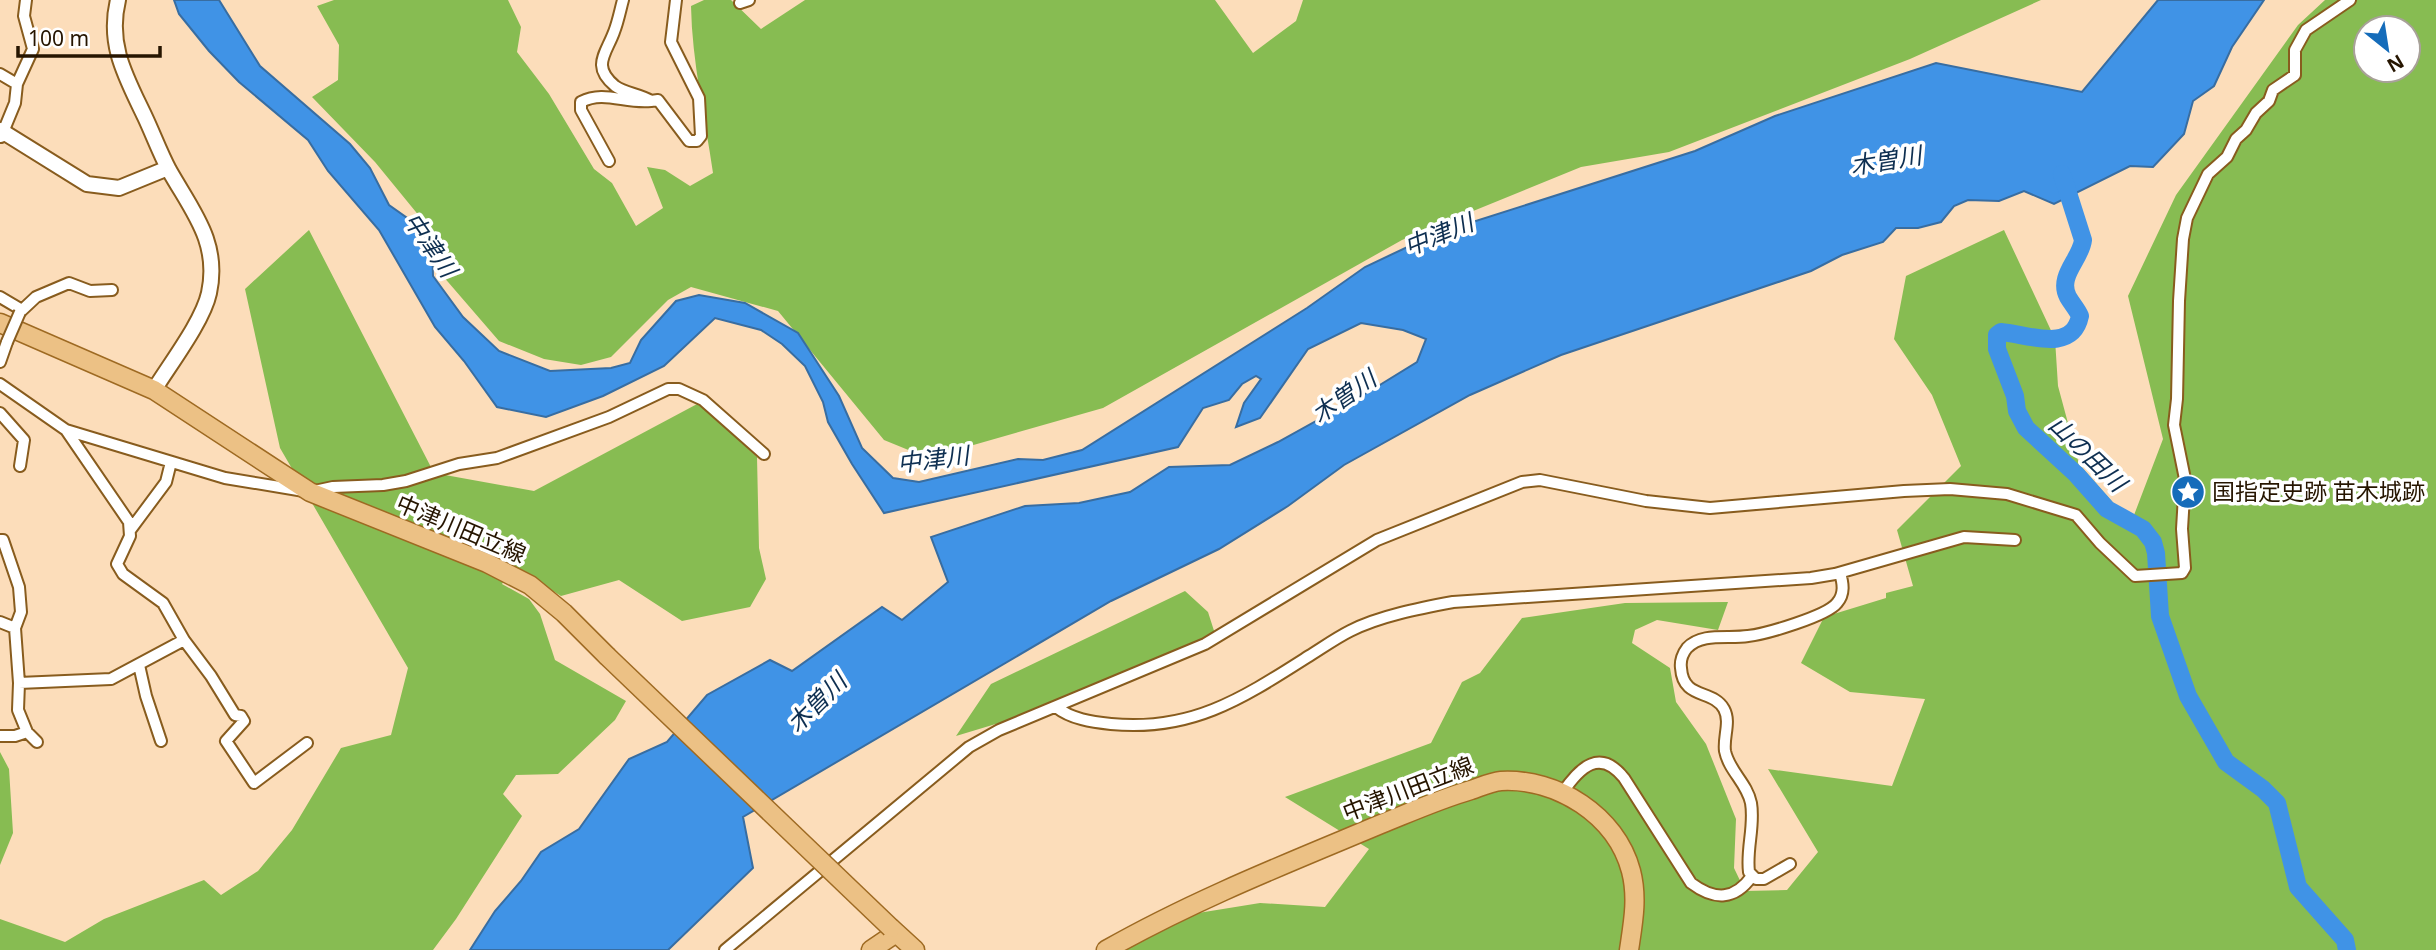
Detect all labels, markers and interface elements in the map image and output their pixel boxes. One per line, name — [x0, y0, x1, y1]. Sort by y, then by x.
scale bar — [18, 14, 159, 58]
north arrow — [2352, 14, 2422, 84]
text: 100 m — [28, 24, 89, 52]
text: N — [2382, 49, 2409, 79]
water label: 木曽川 — [1848, 137, 1927, 181]
water label: 中津川 — [1399, 204, 1481, 262]
water label: 中津川 — [397, 205, 467, 286]
water label: 木曽川 — [1304, 360, 1385, 430]
water label: 山の田川 — [2042, 408, 2136, 500]
water label: 中津川 — [895, 437, 974, 479]
place icon: 国指定史跡 苗木城跡 — [2169, 473, 2207, 511]
place label: 国指定史跡 苗木城跡 — [2212, 475, 2425, 507]
street label: 中津川田立線 — [392, 486, 531, 570]
water label: 木曽川 — [779, 663, 855, 739]
street label: 中津川田立線 — [1337, 748, 1478, 828]

